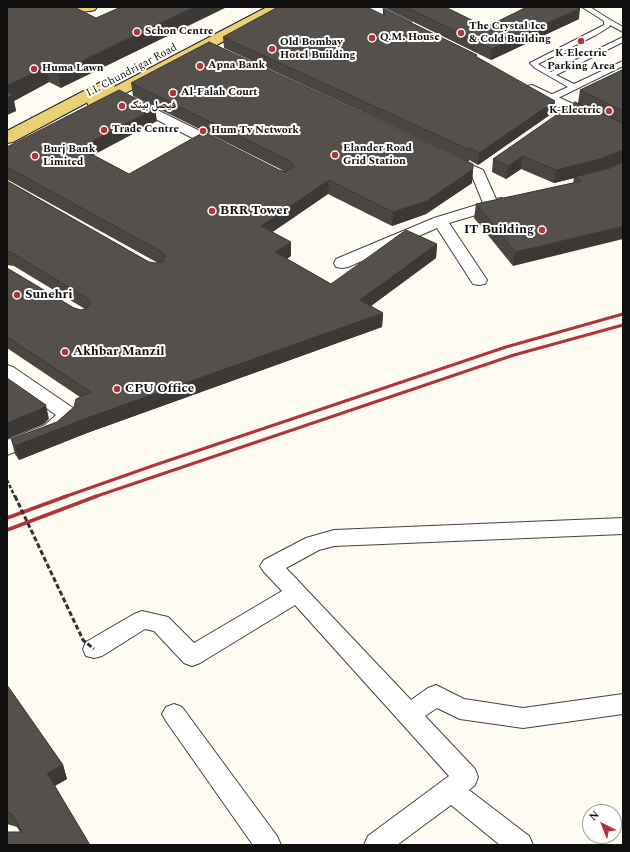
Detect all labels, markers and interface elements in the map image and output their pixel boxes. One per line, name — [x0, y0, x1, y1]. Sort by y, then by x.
place label: The Crystal Ice & Cold Building — [469, 20, 551, 46]
place label: Schon Centre — [145, 25, 214, 39]
marker: Schon Centre — [132, 27, 142, 37]
marker: The Crystal Ice & Cold Building — [456, 28, 466, 38]
place label: Q.M. House — [380, 31, 440, 45]
marker: Q.M. House — [367, 33, 377, 43]
place label: Old Bombay Hotel Building — [280, 36, 355, 62]
marker: K-Electric Parking Area — [576, 36, 586, 46]
street label: I.I. Chundrigar Road — [84, 41, 180, 101]
marker: Old Bombay Hotel Building — [267, 44, 277, 54]
place label: K-Electric Parking Area — [547, 47, 615, 73]
place label: Apna Bank — [208, 59, 265, 73]
marker: Apna Bank — [195, 61, 205, 71]
place label: Huma Lawn — [42, 62, 104, 76]
marker: Huma Lawn — [29, 64, 39, 74]
place label: Al-Falah Court — [181, 86, 258, 100]
marker: Al-Falah Court — [168, 88, 178, 98]
place label: فیصل بینک — [130, 99, 176, 113]
marker: فیصل بینک — [117, 101, 127, 111]
place label: K-Electric — [549, 104, 601, 118]
marker: K-Electric — [604, 106, 614, 116]
place label: Trade Centre — [112, 123, 179, 137]
place label: Hum Tv Network — [211, 124, 299, 138]
marker: Trade Centre — [99, 125, 109, 135]
marker: Hum Tv Network — [198, 126, 208, 136]
place label: Elander Road Grid Station — [343, 142, 412, 168]
place label: Burj Bank Limited — [43, 143, 95, 169]
marker: Elander Road Grid Station — [330, 150, 340, 160]
marker: Burj Bank Limited — [30, 151, 40, 161]
place label: BRR Tower — [220, 203, 288, 219]
marker: BRR Tower — [207, 206, 217, 216]
place label: IT Building — [464, 222, 534, 238]
marker: IT Building — [537, 225, 547, 235]
place label: Sunehri — [25, 287, 72, 303]
marker: Sunehri — [12, 290, 22, 300]
place label: Akhbar Manzil — [73, 344, 164, 360]
marker: Akhbar Manzil — [60, 347, 70, 357]
place label: CPU Office — [125, 381, 194, 397]
marker: CPU Office — [112, 384, 122, 394]
north arrow — [582, 804, 622, 844]
text: N — [585, 806, 603, 825]

